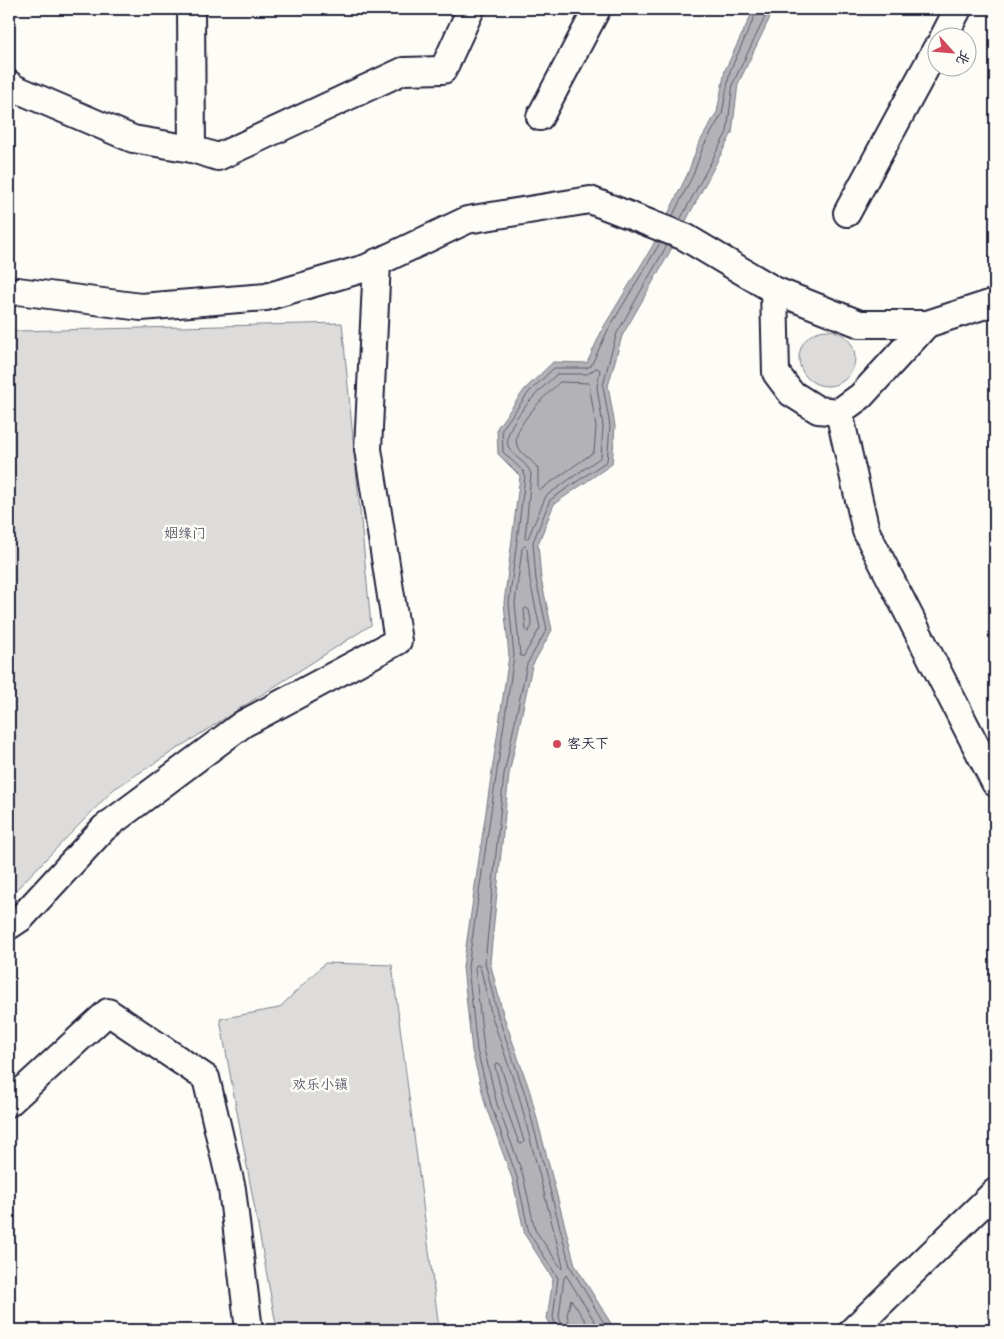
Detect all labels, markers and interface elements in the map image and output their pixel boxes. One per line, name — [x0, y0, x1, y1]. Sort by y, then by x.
north arrow — [926, 28, 976, 78]
text: 北 — [950, 46, 976, 69]
park label: 姻缘门 — [164, 523, 206, 545]
place label: 客天下 — [567, 733, 609, 755]
marker: 客天下 — [551, 738, 563, 750]
park label: 欢乐小镇 — [292, 1074, 348, 1096]

